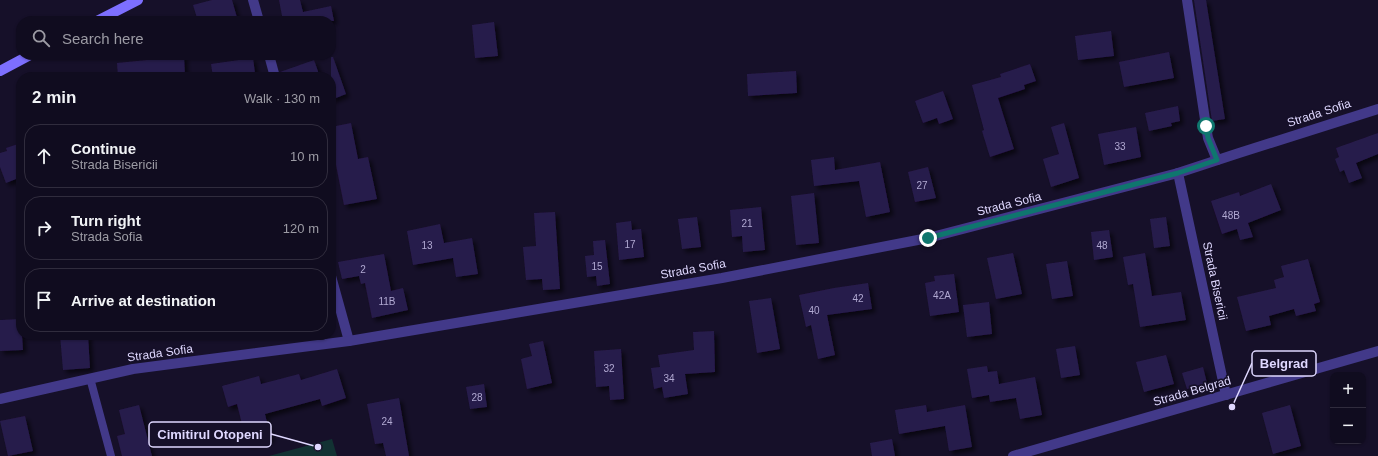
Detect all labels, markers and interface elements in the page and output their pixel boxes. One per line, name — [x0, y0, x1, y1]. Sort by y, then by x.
search box — [16, 16, 336, 60]
icon: search — [30, 27, 52, 49]
text: Search here — [62, 30, 144, 47]
text: 2 min — [32, 88, 76, 107]
text: Walk · 130 m — [244, 91, 320, 106]
street label: Strada Sofia — [1285, 96, 1353, 130]
route start — [1197, 117, 1215, 135]
text: Continue — [71, 140, 136, 157]
house number: 33 — [1114, 141, 1126, 152]
icon: ahead — [33, 145, 55, 167]
text: 10 m — [290, 149, 319, 164]
text: Strada Bisericii — [71, 157, 158, 172]
house number: 27 — [916, 180, 928, 191]
street label: Strada Sofia — [975, 189, 1043, 219]
house number: 48B — [1222, 210, 1240, 221]
text: Turn right — [71, 212, 141, 229]
icon: right — [33, 217, 55, 239]
house number: 21 — [741, 218, 753, 229]
text: 120 m — [283, 221, 319, 236]
text: Strada Sofia — [71, 229, 143, 244]
route end — [919, 229, 937, 247]
house number: 17 — [624, 239, 636, 250]
house number: 13 — [421, 240, 433, 251]
house number: 48 — [1096, 240, 1108, 251]
street label: Strada Bisericii — [1200, 240, 1230, 322]
street label: Strada Sofia — [659, 256, 727, 282]
house number: 15 — [591, 261, 603, 272]
house number: 2 — [360, 264, 366, 275]
icon: arrive — [33, 289, 55, 311]
house number: 42A — [933, 290, 951, 301]
text: Arrive at destination — [71, 292, 216, 309]
house number: 42 — [852, 293, 864, 304]
house number: 11B — [378, 296, 396, 307]
house number: 40 — [808, 305, 820, 316]
street label: Strada Sofia — [126, 341, 194, 365]
callout: Belgrad — [1252, 351, 1316, 376]
text: Belgrad — [1260, 356, 1308, 371]
house number: 32 — [603, 363, 615, 374]
map controls — [1330, 372, 1366, 444]
button: + — [1330, 372, 1366, 408]
house number: 34 — [663, 373, 675, 384]
street label: Strada Belgrad — [1152, 373, 1232, 409]
house number: 28 — [471, 392, 483, 403]
button: − — [1330, 408, 1366, 444]
house number: 24 — [381, 416, 393, 427]
callout: Cimitirul Otopeni — [149, 422, 271, 447]
text: Cimitirul Otopeni — [157, 427, 263, 442]

